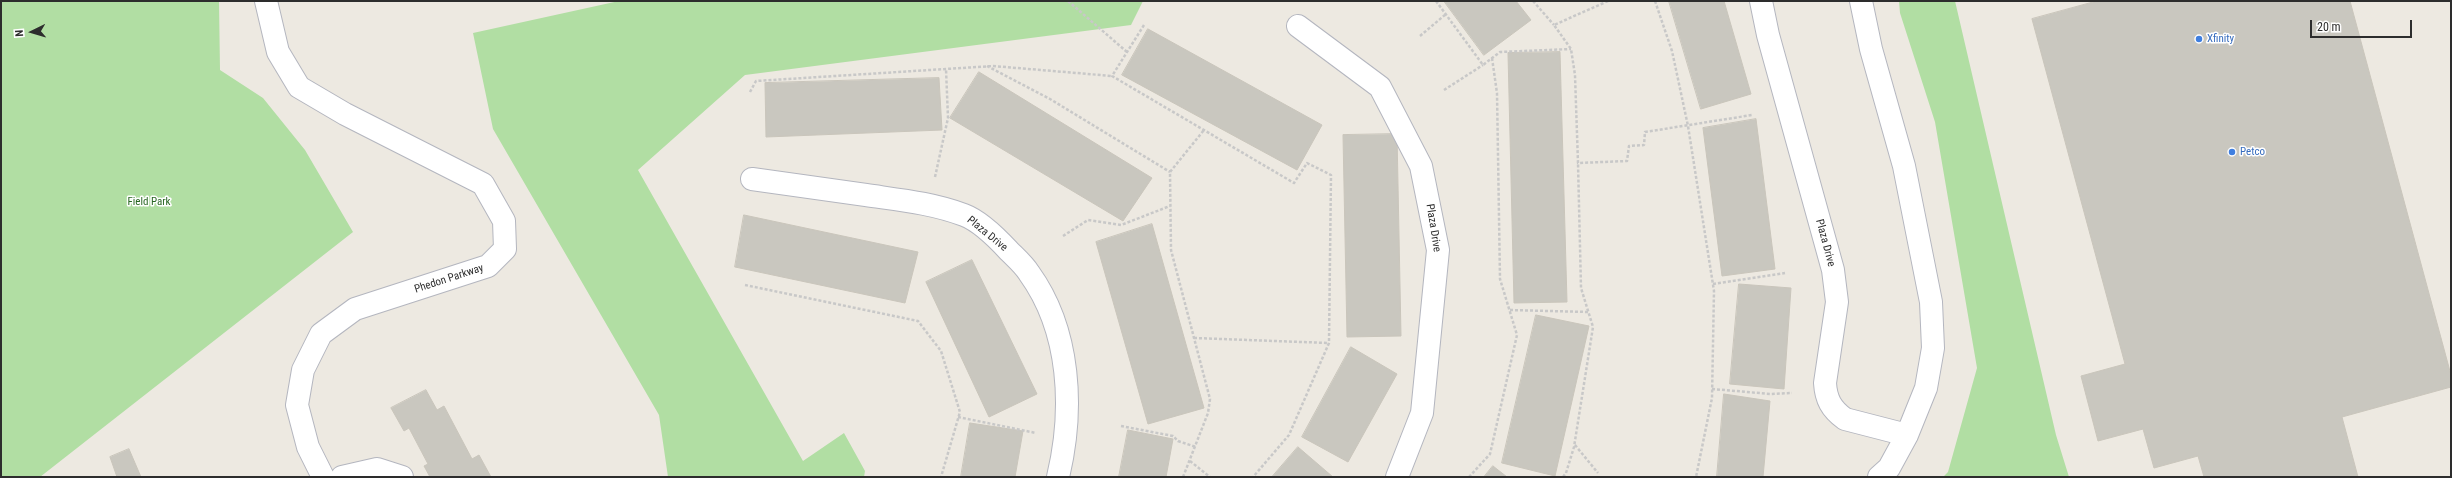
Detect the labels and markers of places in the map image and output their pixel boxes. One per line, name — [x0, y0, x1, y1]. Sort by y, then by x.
place label: Xfinity — [2207, 32, 2234, 46]
marker: Xfinity — [2194, 34, 2204, 44]
place label: Petco — [2240, 145, 2265, 159]
marker: Petco — [2227, 147, 2237, 157]

